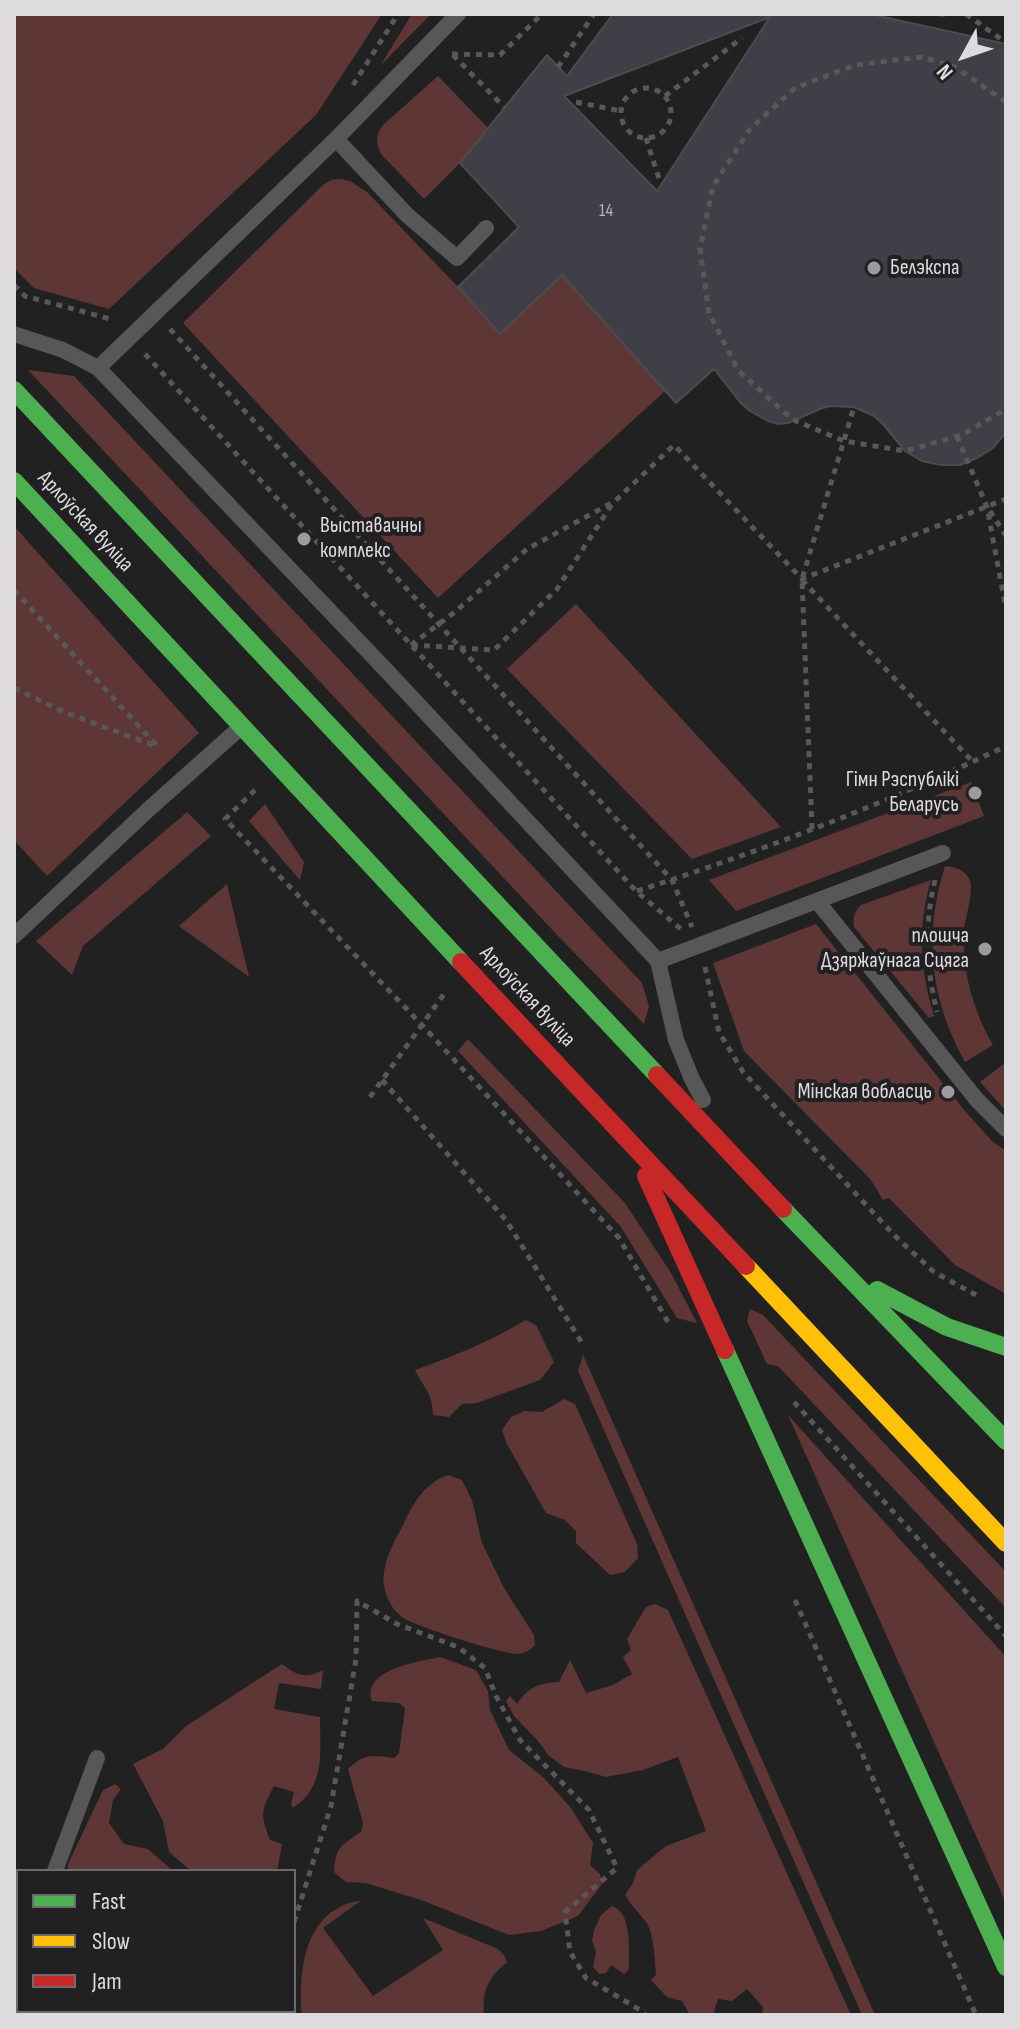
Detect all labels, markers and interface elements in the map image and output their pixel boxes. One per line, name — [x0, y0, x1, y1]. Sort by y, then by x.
north arrow — [924, 16, 1004, 96]
text: N — [931, 59, 959, 85]
house number: 14 — [599, 200, 613, 222]
place label: Белэкспа — [890, 255, 960, 281]
marker: Белэкспа — [865, 259, 883, 277]
street label: Арлоўская вуліца — [31, 466, 139, 578]
place label: Выставачны комплекс — [320, 513, 422, 564]
marker: Выставачны комплекс — [295, 530, 313, 548]
place label: Гімн Рэспублікі Беларусь — [846, 767, 959, 818]
marker: Гімн Рэспублікі Беларусь — [966, 784, 984, 802]
place label: плошча Дзяржаўнага Сцяга — [821, 923, 969, 974]
marker: плошча Дзяржаўнага Сцяга — [976, 940, 994, 958]
street label: Арлоўская вуліца — [473, 941, 581, 1053]
place label: Мінская вобласць — [797, 1079, 932, 1105]
marker: Мінская вобласць — [939, 1083, 957, 1101]
legend — [16, 1869, 296, 2013]
text: Fast — [92, 1887, 126, 1916]
text: Slow — [92, 1927, 130, 1956]
text: Jam — [92, 1967, 122, 1996]

